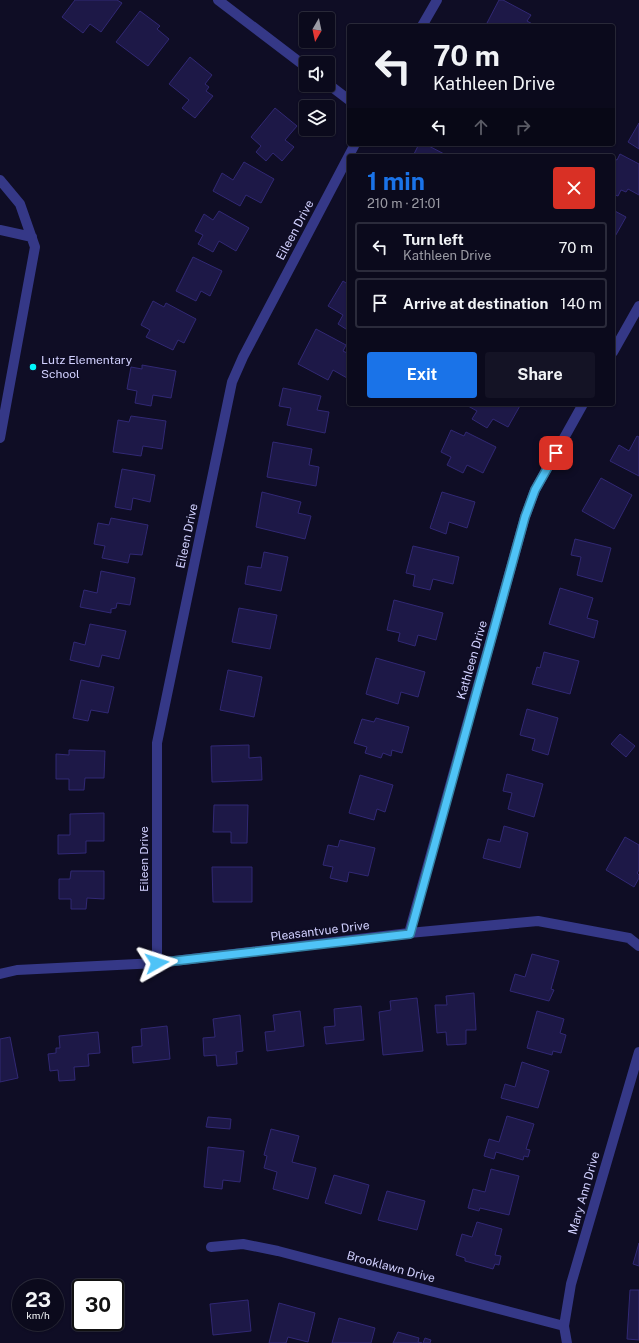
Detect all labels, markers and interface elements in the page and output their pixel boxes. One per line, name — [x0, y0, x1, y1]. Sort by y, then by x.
north arrow — [299, 12, 335, 48]
map controls — [299, 12, 335, 136]
text: 70 m — [433, 39, 500, 72]
icon: left — [367, 40, 419, 92]
button: sound — [299, 56, 335, 92]
text: Kathleen Drive — [433, 73, 555, 94]
button: layers — [299, 100, 335, 136]
icon: left — [428, 116, 450, 138]
icon: ahead — [470, 116, 492, 138]
icon: right — [512, 116, 534, 138]
text: 1 min — [367, 167, 425, 195]
button: close — [553, 167, 595, 209]
text: 210 m · 21:01 — [367, 196, 441, 211]
street label: Eileen Drive — [273, 197, 317, 262]
text: Turn left — [403, 231, 464, 248]
icon: left — [369, 236, 391, 258]
text: 70 m — [558, 239, 593, 256]
text: Kathleen Drive — [403, 248, 491, 263]
icon: arrive — [369, 292, 391, 314]
text: Arrive at destination — [403, 295, 548, 312]
text: 140 m — [560, 295, 602, 312]
button: Exit — [367, 352, 477, 398]
button: Share — [485, 352, 595, 398]
place label: Lutz Elementary School — [41, 353, 133, 381]
marker: Lutz Elementary School — [28, 362, 38, 372]
pin — [539, 436, 573, 470]
icon: arrive — [545, 442, 567, 464]
street label: Eileen Drive — [173, 502, 201, 570]
street label: Kathleen Drive — [454, 619, 490, 701]
street label: Eileen Drive — [137, 826, 151, 892]
street label: Pleasantvue Drive — [270, 918, 371, 944]
position arrow — [136, 942, 178, 984]
street label: Mary Ann Drive — [566, 1150, 603, 1236]
street label: Brooklawn Drive — [345, 1248, 437, 1286]
speed limit sign: 30 — [72, 1279, 124, 1331]
text: 23 — [25, 1288, 51, 1312]
text: km/h — [26, 1309, 50, 1321]

